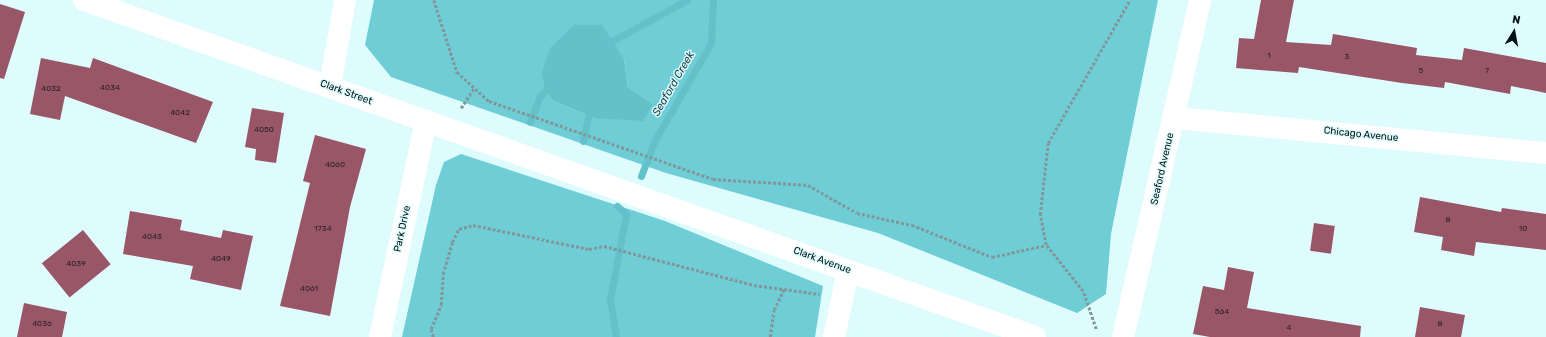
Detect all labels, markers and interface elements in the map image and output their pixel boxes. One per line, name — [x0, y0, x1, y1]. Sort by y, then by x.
north arrow — [1494, 12, 1534, 52]
text: N — [1511, 13, 1522, 27]
water label: Seaford Creek — [650, 49, 698, 119]
house number: 1 — [1267, 51, 1271, 61]
house number: 3 — [1345, 52, 1349, 62]
house number: 5 — [1419, 66, 1423, 76]
house number: 7 — [1485, 66, 1489, 76]
street label: Clark Street — [318, 78, 374, 108]
house number: 4034 — [100, 83, 120, 93]
house number: 4032 — [41, 84, 61, 94]
house number: 4042 — [170, 108, 190, 118]
house number: 4050 — [254, 125, 274, 135]
street label: Chicago Avenue — [1323, 125, 1399, 145]
street label: Seaford Avenue — [1149, 132, 1177, 206]
house number: 4060 — [325, 160, 345, 170]
street label: Park Drive — [392, 205, 414, 253]
house number: 8 — [1445, 215, 1451, 225]
house number: 1734 — [314, 224, 332, 234]
house number: 10 — [1519, 224, 1527, 234]
house number: 4043 — [142, 232, 162, 242]
street label: Clark Avenue — [791, 245, 853, 277]
house number: 4049 — [211, 254, 231, 264]
house number: 4039 — [66, 259, 86, 269]
house number: 4061 — [300, 284, 318, 294]
house number: 564 — [1215, 307, 1229, 317]
house number: 4036 — [32, 319, 52, 329]
house number: 8 — [1437, 319, 1443, 329]
house number: 4 — [1287, 323, 1291, 333]

